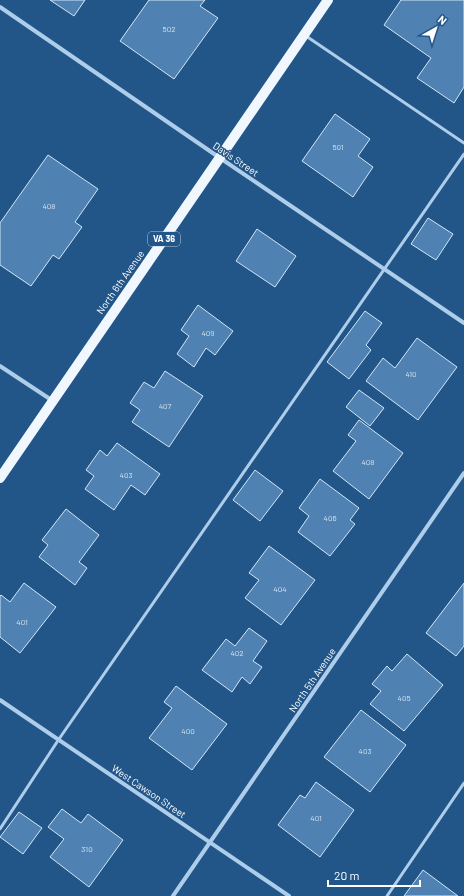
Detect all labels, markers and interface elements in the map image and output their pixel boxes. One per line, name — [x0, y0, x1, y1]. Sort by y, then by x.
north arrow — [416, 8, 456, 48]
text: N — [436, 12, 450, 27]
house number: 502 — [163, 24, 175, 34]
street label: Davis Street — [211, 139, 261, 179]
house number: 501 — [332, 142, 344, 152]
house number: 408 — [42, 201, 56, 211]
road number: VA 36 — [148, 232, 180, 246]
street label: North 6th Avenue — [94, 248, 146, 316]
house number: 409 — [201, 328, 215, 338]
house number: 410 — [406, 369, 417, 379]
house number: 407 — [159, 401, 172, 411]
house number: 408 — [361, 457, 375, 467]
house number: 403 — [119, 470, 133, 480]
house number: 406 — [323, 513, 337, 523]
house number: 404 — [273, 584, 287, 594]
house number: 401 — [16, 617, 28, 627]
street label: North 5th Avenue — [286, 646, 338, 714]
house number: 402 — [230, 648, 244, 658]
house number: 405 — [397, 693, 411, 703]
house number: 400 — [181, 726, 195, 736]
house number: 403 — [358, 746, 372, 756]
street label: West Cawson Street — [110, 762, 189, 820]
house number: 401 — [310, 813, 322, 823]
house number: 310 — [81, 844, 93, 854]
scale bar — [328, 862, 420, 888]
text: 20 m — [334, 868, 360, 882]

